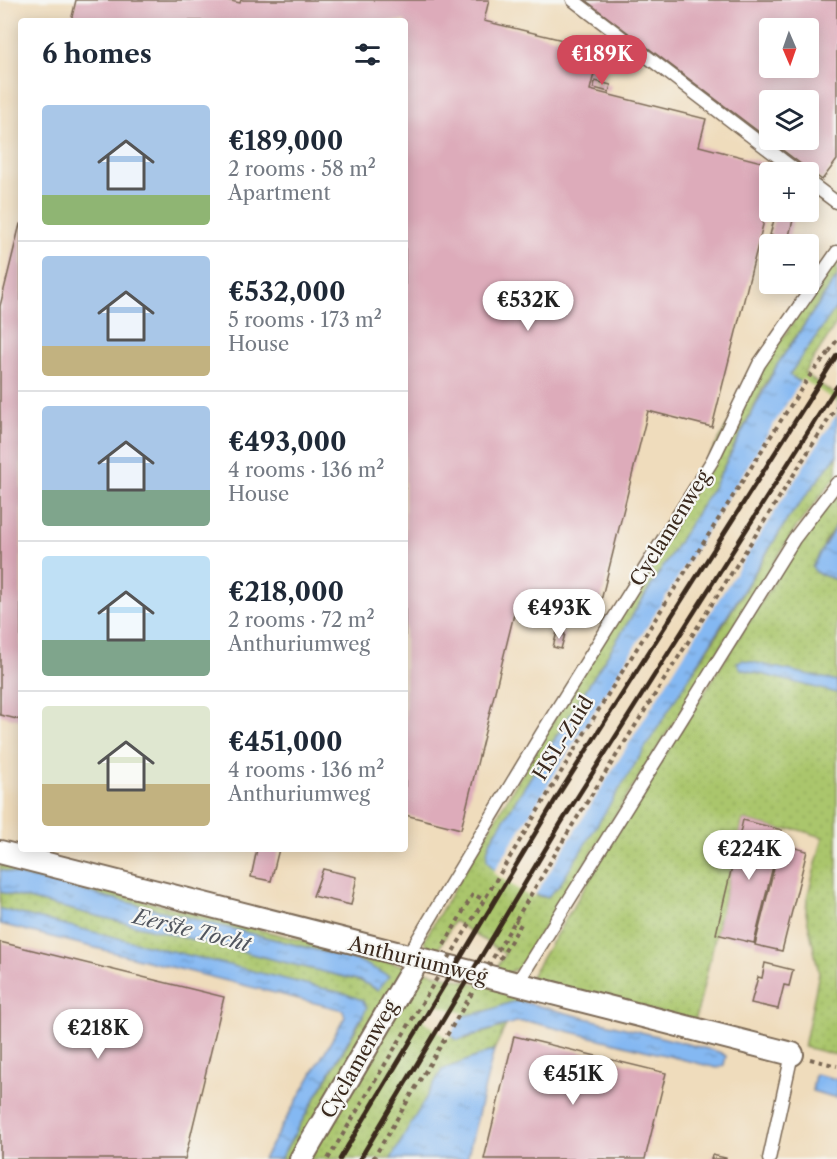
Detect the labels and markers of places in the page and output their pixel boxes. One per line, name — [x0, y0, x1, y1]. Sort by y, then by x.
pin: €189K — [560, 35, 644, 86]
pin: €532K — [486, 281, 570, 332]
pin: €493K — [517, 589, 601, 640]
pin: €224K — [707, 830, 791, 881]
pin: €218K — [56, 1009, 140, 1060]
pin: €451K — [531, 1055, 615, 1106]

